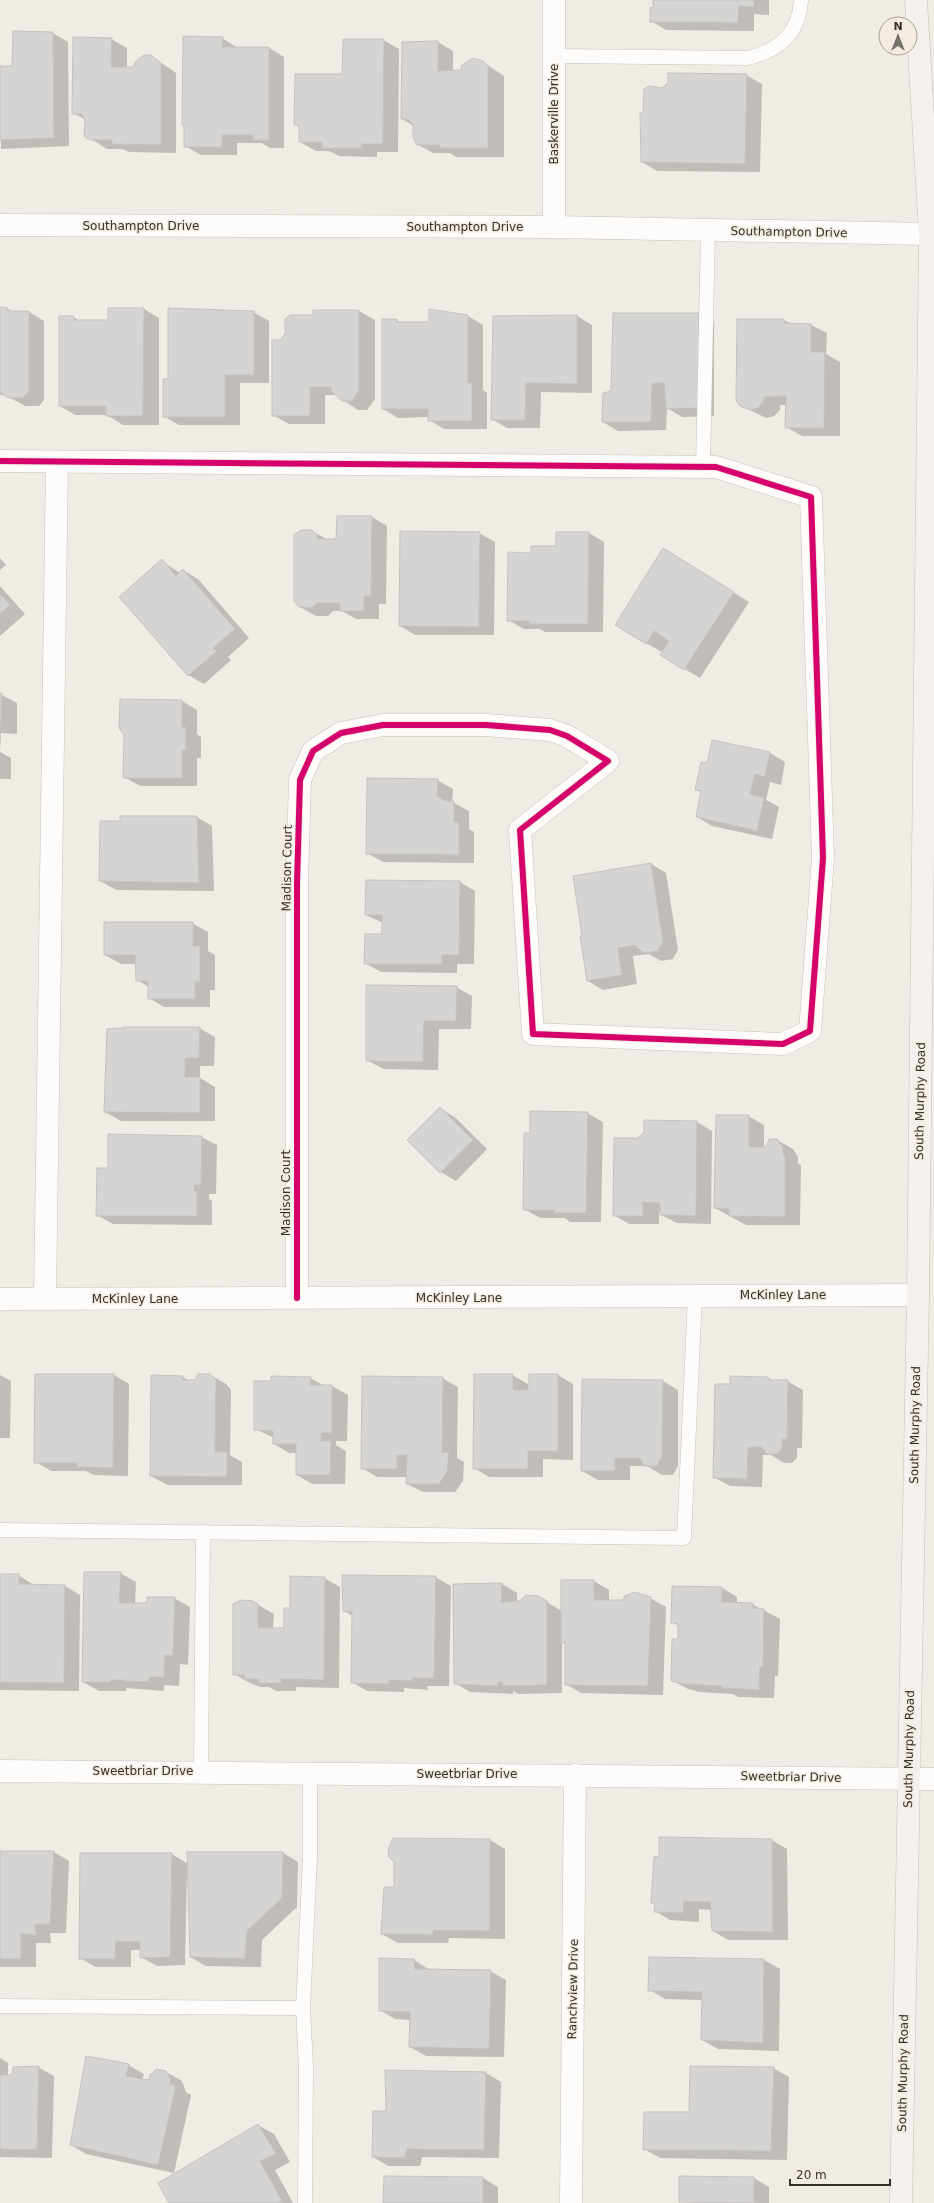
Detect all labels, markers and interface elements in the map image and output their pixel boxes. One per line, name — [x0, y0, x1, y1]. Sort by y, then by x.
north arrow — [878, 16, 918, 56]
text: N — [893, 20, 903, 33]
street label: Baskerville Drive — [547, 64, 561, 164]
street label: Southampton Drive — [83, 219, 200, 233]
street label: Southampton Drive — [407, 220, 524, 234]
street label: Southampton Drive — [730, 224, 848, 240]
street label: Madison Court — [279, 824, 295, 911]
street label: South Murphy Road — [912, 1042, 928, 1160]
street label: Madison Court — [279, 1149, 293, 1236]
street label: McKinley Lane — [740, 1288, 826, 1302]
street label: McKinley Lane — [416, 1291, 502, 1305]
street label: McKinley Lane — [92, 1292, 178, 1306]
street label: South Murphy Road — [907, 1366, 923, 1484]
street label: South Murphy Road — [901, 1690, 917, 1808]
street label: Sweetbriar Drive — [93, 1764, 193, 1778]
street label: Sweetbriar Drive — [417, 1767, 517, 1781]
street label: Sweetbriar Drive — [740, 1769, 842, 1785]
street label: Ranchview Drive — [565, 1939, 581, 2039]
street label: South Murphy Road — [895, 2014, 911, 2132]
scale bar — [790, 2161, 890, 2187]
text: 20 m — [796, 2168, 827, 2182]

